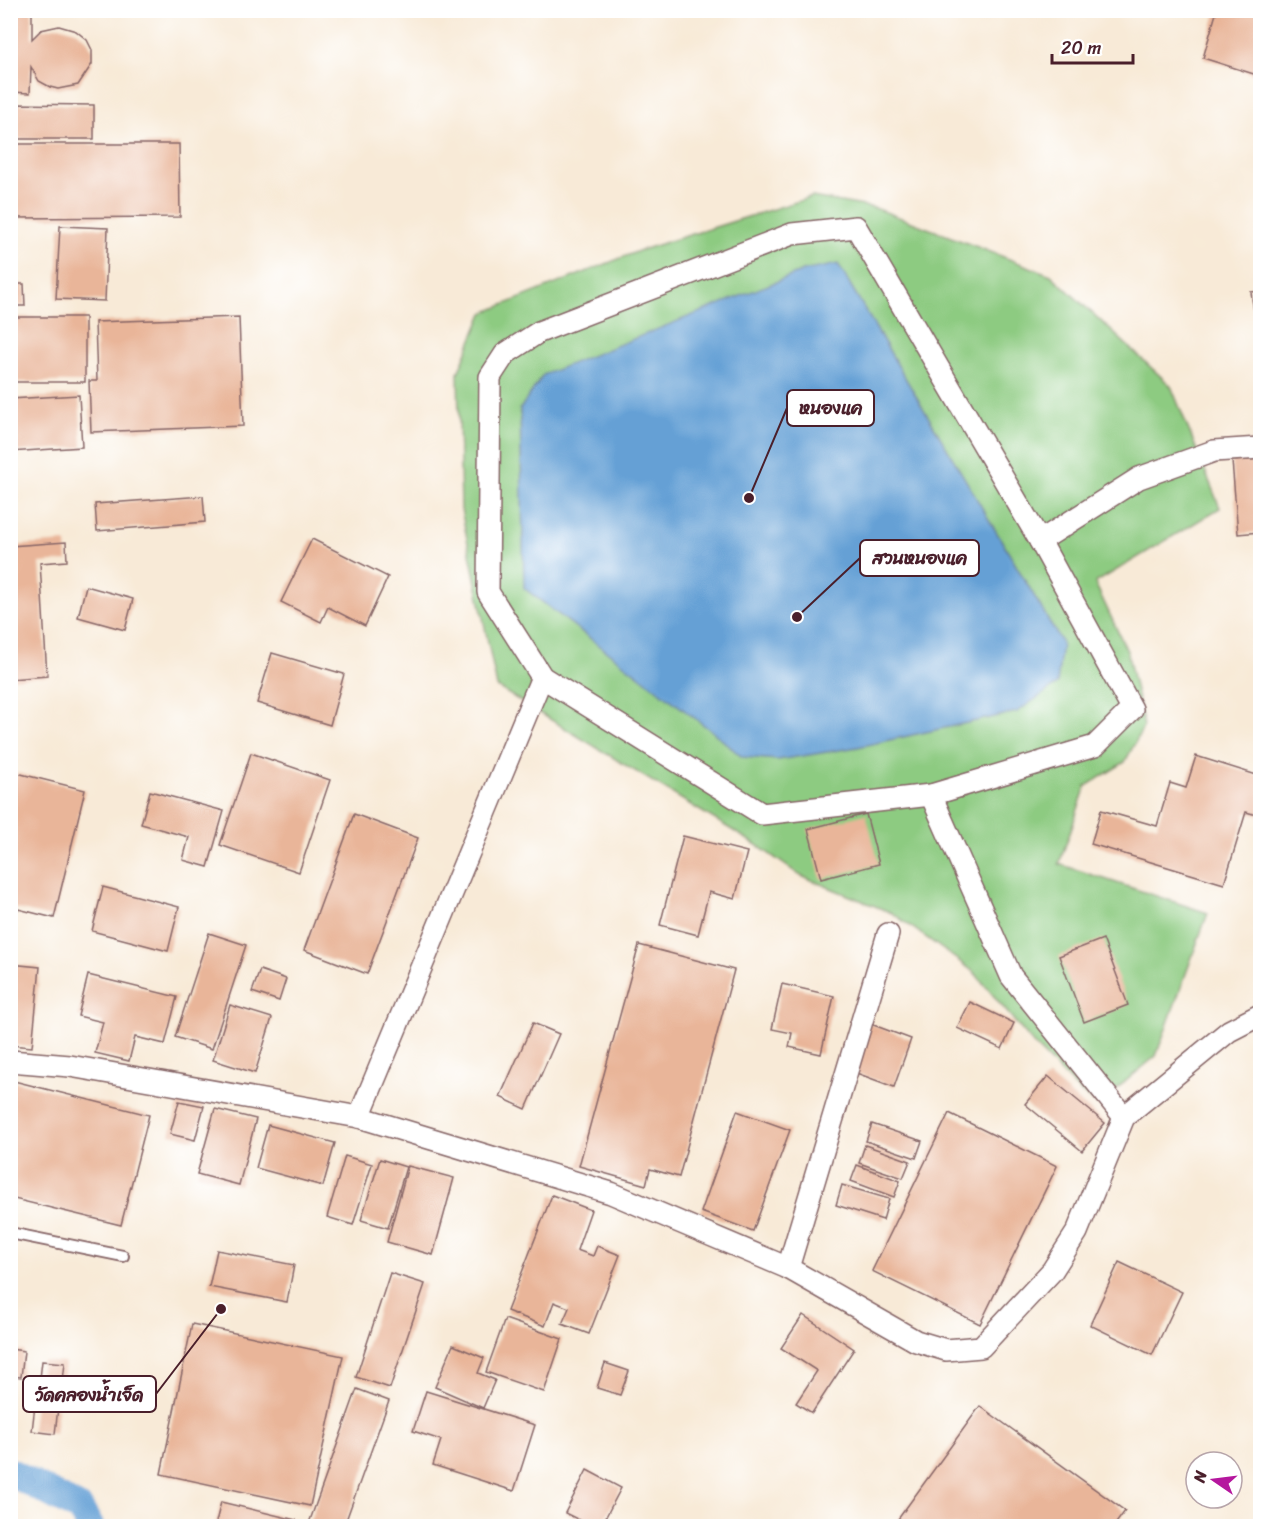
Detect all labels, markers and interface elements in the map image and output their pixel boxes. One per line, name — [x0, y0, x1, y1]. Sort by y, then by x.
scale bar — [1052, 27, 1133, 65]
text: 20 m — [1061, 32, 1101, 64]
callout: หนองแค — [787, 390, 874, 426]
text: หนองแค — [799, 392, 863, 424]
callout: สวนหนองแค — [860, 540, 979, 576]
text: สวนหนองแค — [872, 542, 968, 574]
callout: วัดคลองน้ำเจ็ด — [23, 1376, 156, 1412]
text: วัดคลองน้ำเจ็ด — [35, 1379, 143, 1411]
north arrow — [1184, 1450, 1244, 1510]
text: N — [1184, 1467, 1216, 1486]

